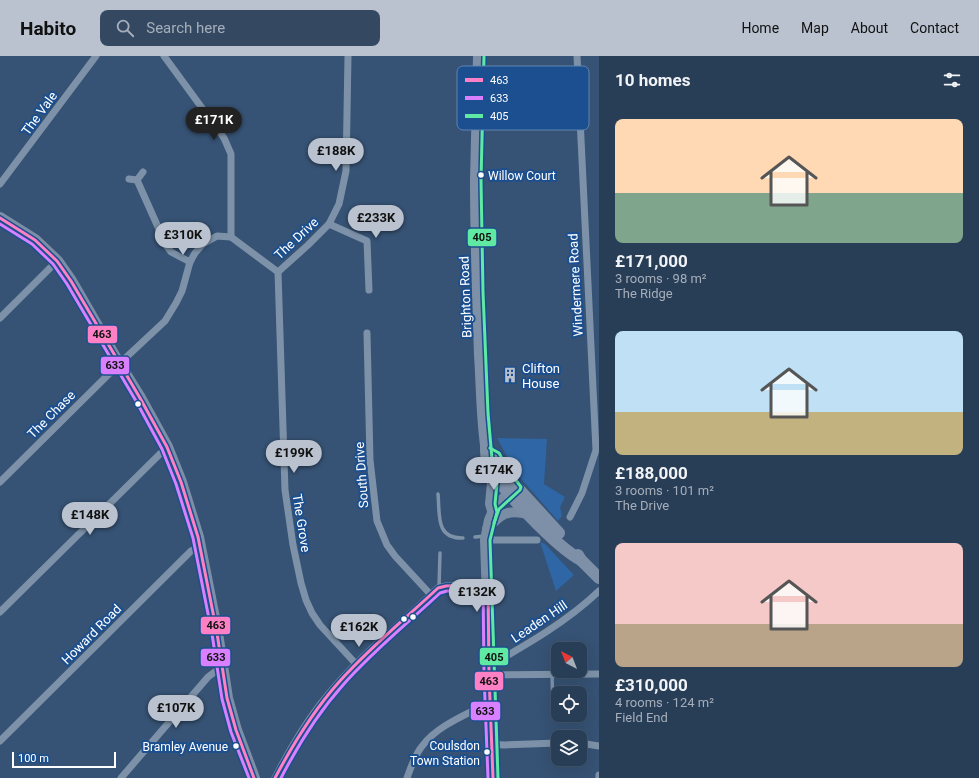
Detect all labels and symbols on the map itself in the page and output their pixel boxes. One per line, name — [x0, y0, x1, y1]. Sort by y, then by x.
legend — [457, 66, 589, 130]
text: 463 — [490, 74, 509, 87]
street label: The Vale — [19, 89, 60, 138]
text: 633 — [490, 92, 509, 105]
pin: £171K — [186, 107, 242, 141]
text: 405 — [490, 110, 509, 123]
pin: £188K — [308, 138, 364, 172]
place label: Willow Court — [488, 169, 556, 183]
marker: Willow Court — [476, 170, 486, 180]
pin: £233K — [348, 205, 404, 239]
street label: The Drive — [271, 214, 321, 262]
pin: £310K — [155, 222, 211, 256]
line badge: 405 — [467, 228, 497, 247]
text: 405 — [473, 231, 491, 244]
street label: Windermere Road — [565, 233, 586, 337]
street label: Brighton Road — [457, 256, 474, 338]
line badge: 463 — [87, 325, 118, 344]
text: 463 — [93, 328, 111, 341]
line badge: 633 — [100, 356, 130, 375]
text: 633 — [106, 359, 124, 372]
place label: Clifton House — [522, 361, 560, 391]
building icon: Clifton House — [501, 366, 519, 384]
street label: The Chase — [24, 387, 78, 441]
unlabelled marker — [133, 399, 143, 409]
pin: £199K — [266, 440, 322, 474]
street label: South Drive — [352, 441, 371, 508]
pin: £174K — [466, 457, 522, 491]
street label: The Grove — [290, 493, 314, 553]
pin: £148K — [62, 502, 118, 536]
pin: £132K — [449, 579, 505, 613]
street label: Leaden Hill — [508, 597, 570, 646]
street label: Howard Road — [58, 601, 124, 667]
unlabelled marker — [408, 612, 418, 622]
pin: £162K — [331, 614, 387, 648]
unlabelled marker — [399, 614, 409, 624]
line badge: 463 — [200, 616, 231, 635]
text: 463 — [207, 619, 225, 632]
north arrow — [551, 642, 587, 678]
line badge: 405 — [479, 647, 509, 666]
line badge: 633 — [200, 648, 231, 667]
text: 633 — [207, 651, 225, 664]
text: 405 — [485, 651, 503, 664]
line badge: 463 — [474, 671, 504, 691]
text: 463 — [480, 675, 498, 688]
pin: £107K — [148, 695, 204, 729]
line badge: 633 — [470, 701, 501, 721]
text: 633 — [476, 705, 494, 718]
place label: Coulsdon Town Station — [410, 739, 480, 768]
place label: Bramley Avenue — [143, 740, 228, 754]
marker: Bramley Avenue — [231, 741, 241, 751]
marker: Coulsdon Town Station — [482, 747, 492, 757]
scale bar — [12, 750, 116, 769]

